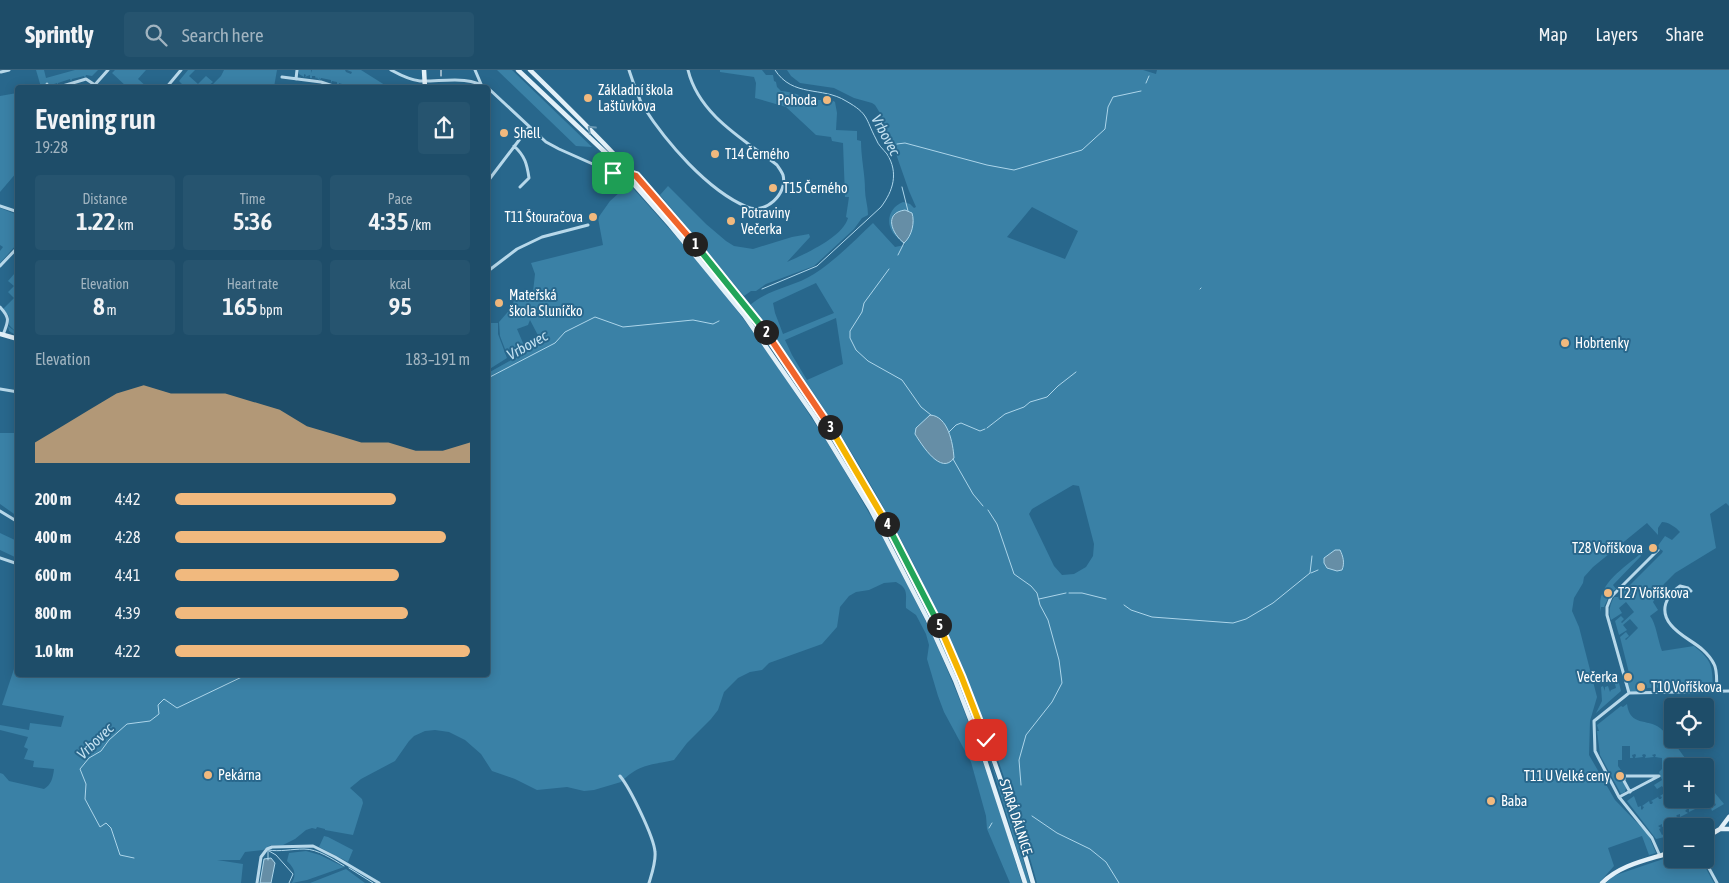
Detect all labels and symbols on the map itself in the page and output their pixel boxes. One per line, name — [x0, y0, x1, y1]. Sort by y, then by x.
place label: Základní škola Laštůvkova — [598, 82, 673, 114]
marker: Základní škola Laštůvkova — [582, 92, 594, 104]
place label: Pohoda — [777, 92, 817, 108]
marker: Pohoda — [821, 94, 833, 106]
water label: Vrbovec — [868, 112, 904, 159]
place label: Shell — [514, 125, 541, 141]
one-way arrow — [587, 125, 596, 134]
marker: Shell — [498, 127, 510, 139]
place label: T14 Černého — [725, 145, 790, 162]
marker: T14 Černého — [709, 148, 721, 160]
pin — [592, 152, 634, 194]
place label: T15 Černého — [783, 179, 848, 196]
marker: T15 Černého — [767, 182, 779, 194]
place label: Potraviny Večerka — [741, 205, 790, 237]
place label: T11 Štouračova — [505, 209, 583, 225]
marker: T11 Štouračova — [587, 211, 599, 223]
marker: Potraviny Večerka — [725, 215, 737, 227]
pin: 1 — [682, 232, 708, 256]
place label: Mateřská škola Sluníčko — [509, 287, 583, 319]
marker: Mateřská škola Sluníčko — [493, 297, 505, 309]
pin: 2 — [754, 320, 778, 344]
water label: Vrbovec — [504, 327, 551, 363]
place label: Hobrtenky — [1575, 335, 1630, 351]
marker: Hobrtenky — [1559, 337, 1571, 349]
pin: 3 — [818, 414, 842, 440]
pin: 4 — [874, 512, 900, 536]
place label: T28 Voříškova — [1572, 540, 1643, 556]
marker: T28 Voříškova — [1647, 542, 1659, 554]
place label: T27 Voříškova — [1618, 585, 1689, 601]
marker: T27 Voříškova — [1602, 587, 1614, 599]
pin: 5 — [926, 612, 952, 638]
place label: Večerka — [1577, 669, 1618, 685]
marker: Večerka — [1622, 671, 1634, 683]
place label: T10 Voříškova — [1651, 679, 1722, 695]
marker: T10 Voříškova — [1635, 681, 1647, 693]
water label: Vrbovec — [73, 719, 117, 762]
pin — [965, 719, 1007, 761]
place label: Pekárna — [218, 767, 261, 783]
place label: T11 U Velké ceny — [1524, 768, 1610, 784]
marker: Pekárna — [202, 769, 214, 781]
marker: T11 U Velké ceny — [1614, 770, 1626, 782]
street label: STARÁ DÁLNICE — [996, 777, 1036, 857]
place label: Baba — [1501, 793, 1527, 809]
marker: Baba — [1485, 795, 1497, 807]

